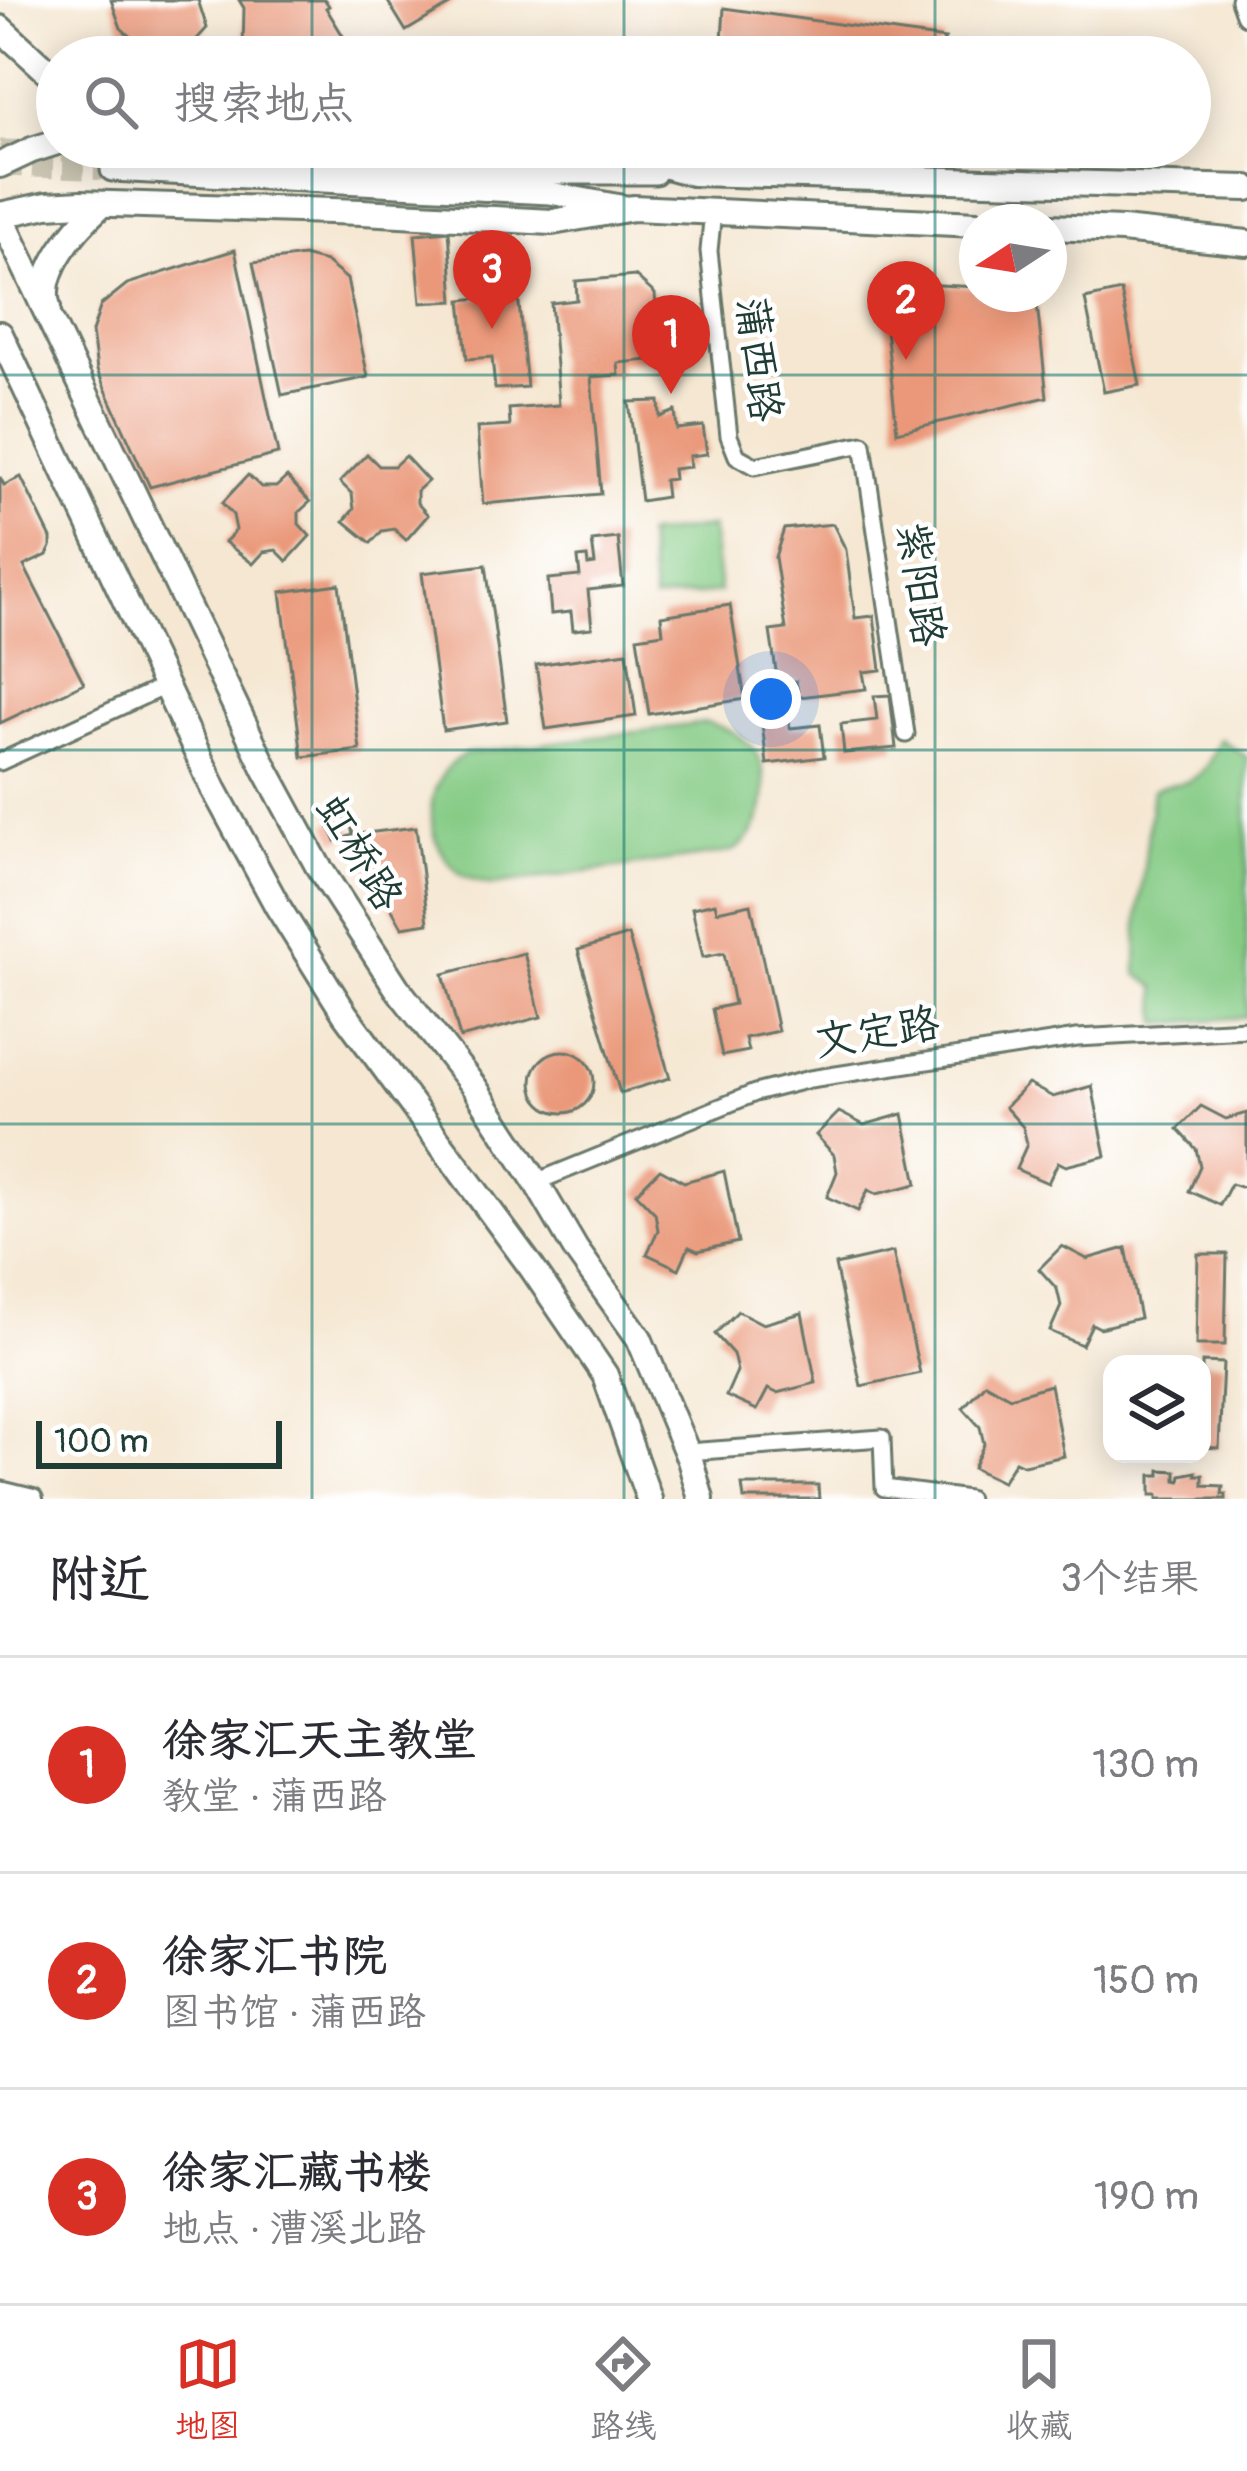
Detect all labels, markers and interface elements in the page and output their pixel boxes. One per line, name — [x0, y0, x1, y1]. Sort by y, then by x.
search box — [36, 36, 1211, 168]
icon: search — [78, 69, 144, 135]
text: 搜索地点 — [174, 76, 354, 132]
north arrow — [959, 204, 1067, 312]
pin: 3 — [453, 230, 531, 329]
pin: 2 — [867, 261, 945, 360]
street label: 蒲西路 — [725, 293, 791, 425]
pin: 1 — [632, 295, 710, 394]
street label: 紫阳路 — [885, 518, 955, 650]
your location — [741, 669, 801, 729]
street label: 虹桥路 — [304, 786, 414, 920]
street label: 文定路 — [811, 997, 943, 1069]
map controls — [1103, 1355, 1211, 1463]
button: layers — [1103, 1355, 1211, 1463]
scale bar — [36, 1415, 282, 1468]
text: 100 m — [54, 1421, 148, 1462]
text: 附近 — [48, 1548, 150, 1612]
text: 3个结果 — [1060, 1554, 1199, 1603]
text: 徐家汇天主教堂 — [162, 1713, 477, 1769]
text: 1 — [79, 1740, 95, 1789]
text: 130 m — [1092, 1740, 1199, 1789]
text: 教堂 · 蒲西路 — [162, 1772, 387, 1821]
text: 徐家汇书院 — [162, 1929, 387, 1985]
text: 2 — [76, 1956, 98, 2005]
text: 150 m — [1093, 1956, 1199, 2005]
text: 图书馆 · 蒲西路 — [162, 1988, 426, 2037]
text: 徐家汇藏书楼 — [162, 2145, 432, 2201]
text: 3 — [76, 2172, 98, 2221]
text: 190 m — [1094, 2172, 1199, 2221]
text: 地点 · 漕溪北路 — [162, 2204, 426, 2253]
tab: 地图 — [175, 2331, 241, 2447]
tab: 路线 — [590, 2331, 656, 2447]
tab: 收藏 — [1006, 2331, 1072, 2447]

